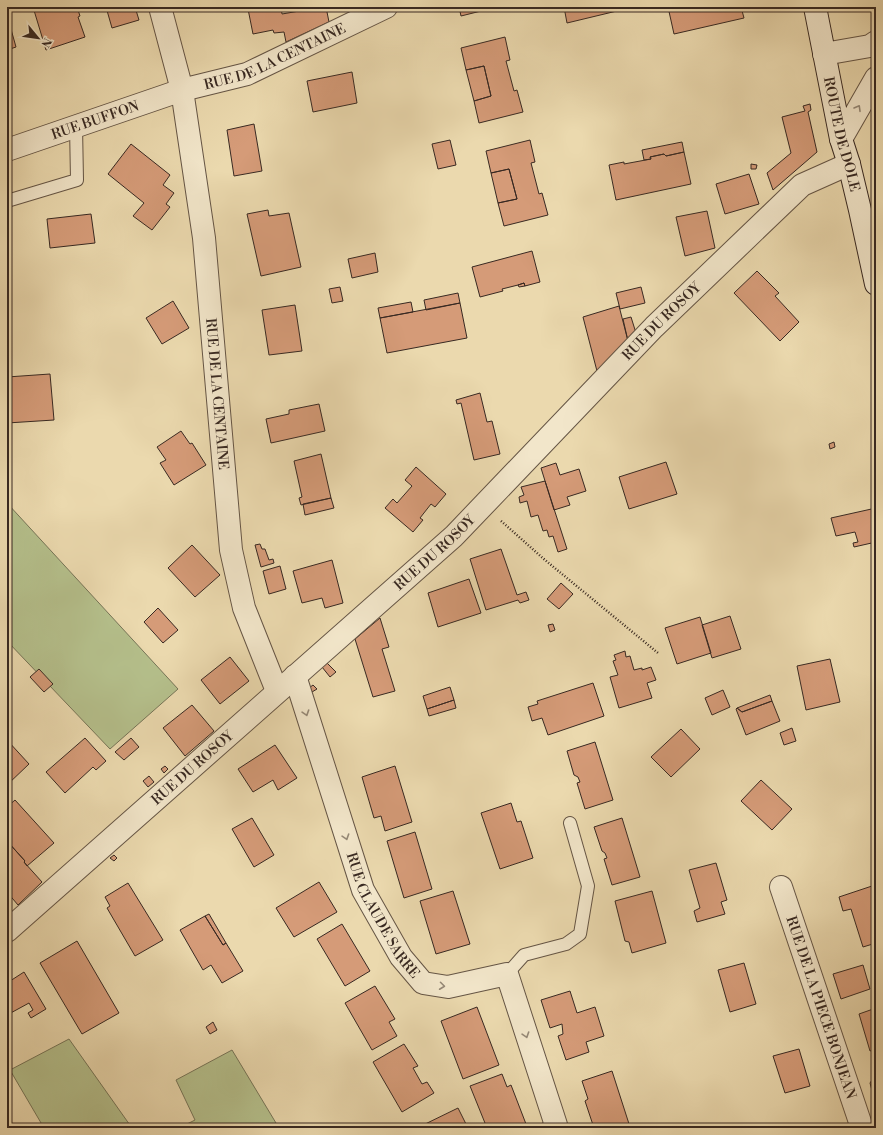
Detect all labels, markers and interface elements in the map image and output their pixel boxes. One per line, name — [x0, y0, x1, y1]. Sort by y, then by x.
north arrow — [18, 18, 58, 58]
street label: RUE DE LA CENTAINE — [202, 20, 349, 94]
text: N — [37, 35, 54, 50]
street label: ROUTE DE DOLE — [819, 75, 863, 194]
street label: RUE BUFFON — [49, 97, 142, 144]
one-way arrow — [854, 105, 861, 113]
street label: RUE DU ROSOY — [619, 278, 706, 365]
street label: RUE DE LA CENTAINE — [201, 317, 232, 471]
street label: RUE DU ROSOY — [391, 511, 480, 595]
one-way arrow — [302, 709, 310, 716]
street label: RUE DU ROSOY — [148, 727, 238, 809]
one-way arrow — [341, 833, 350, 840]
street label: RUE CLAUDE SARRE — [342, 850, 423, 982]
street label: RUE DE LA PIECE BONJEAN — [781, 914, 860, 1102]
one-way arrow — [439, 981, 445, 990]
one-way arrow — [522, 1031, 530, 1038]

